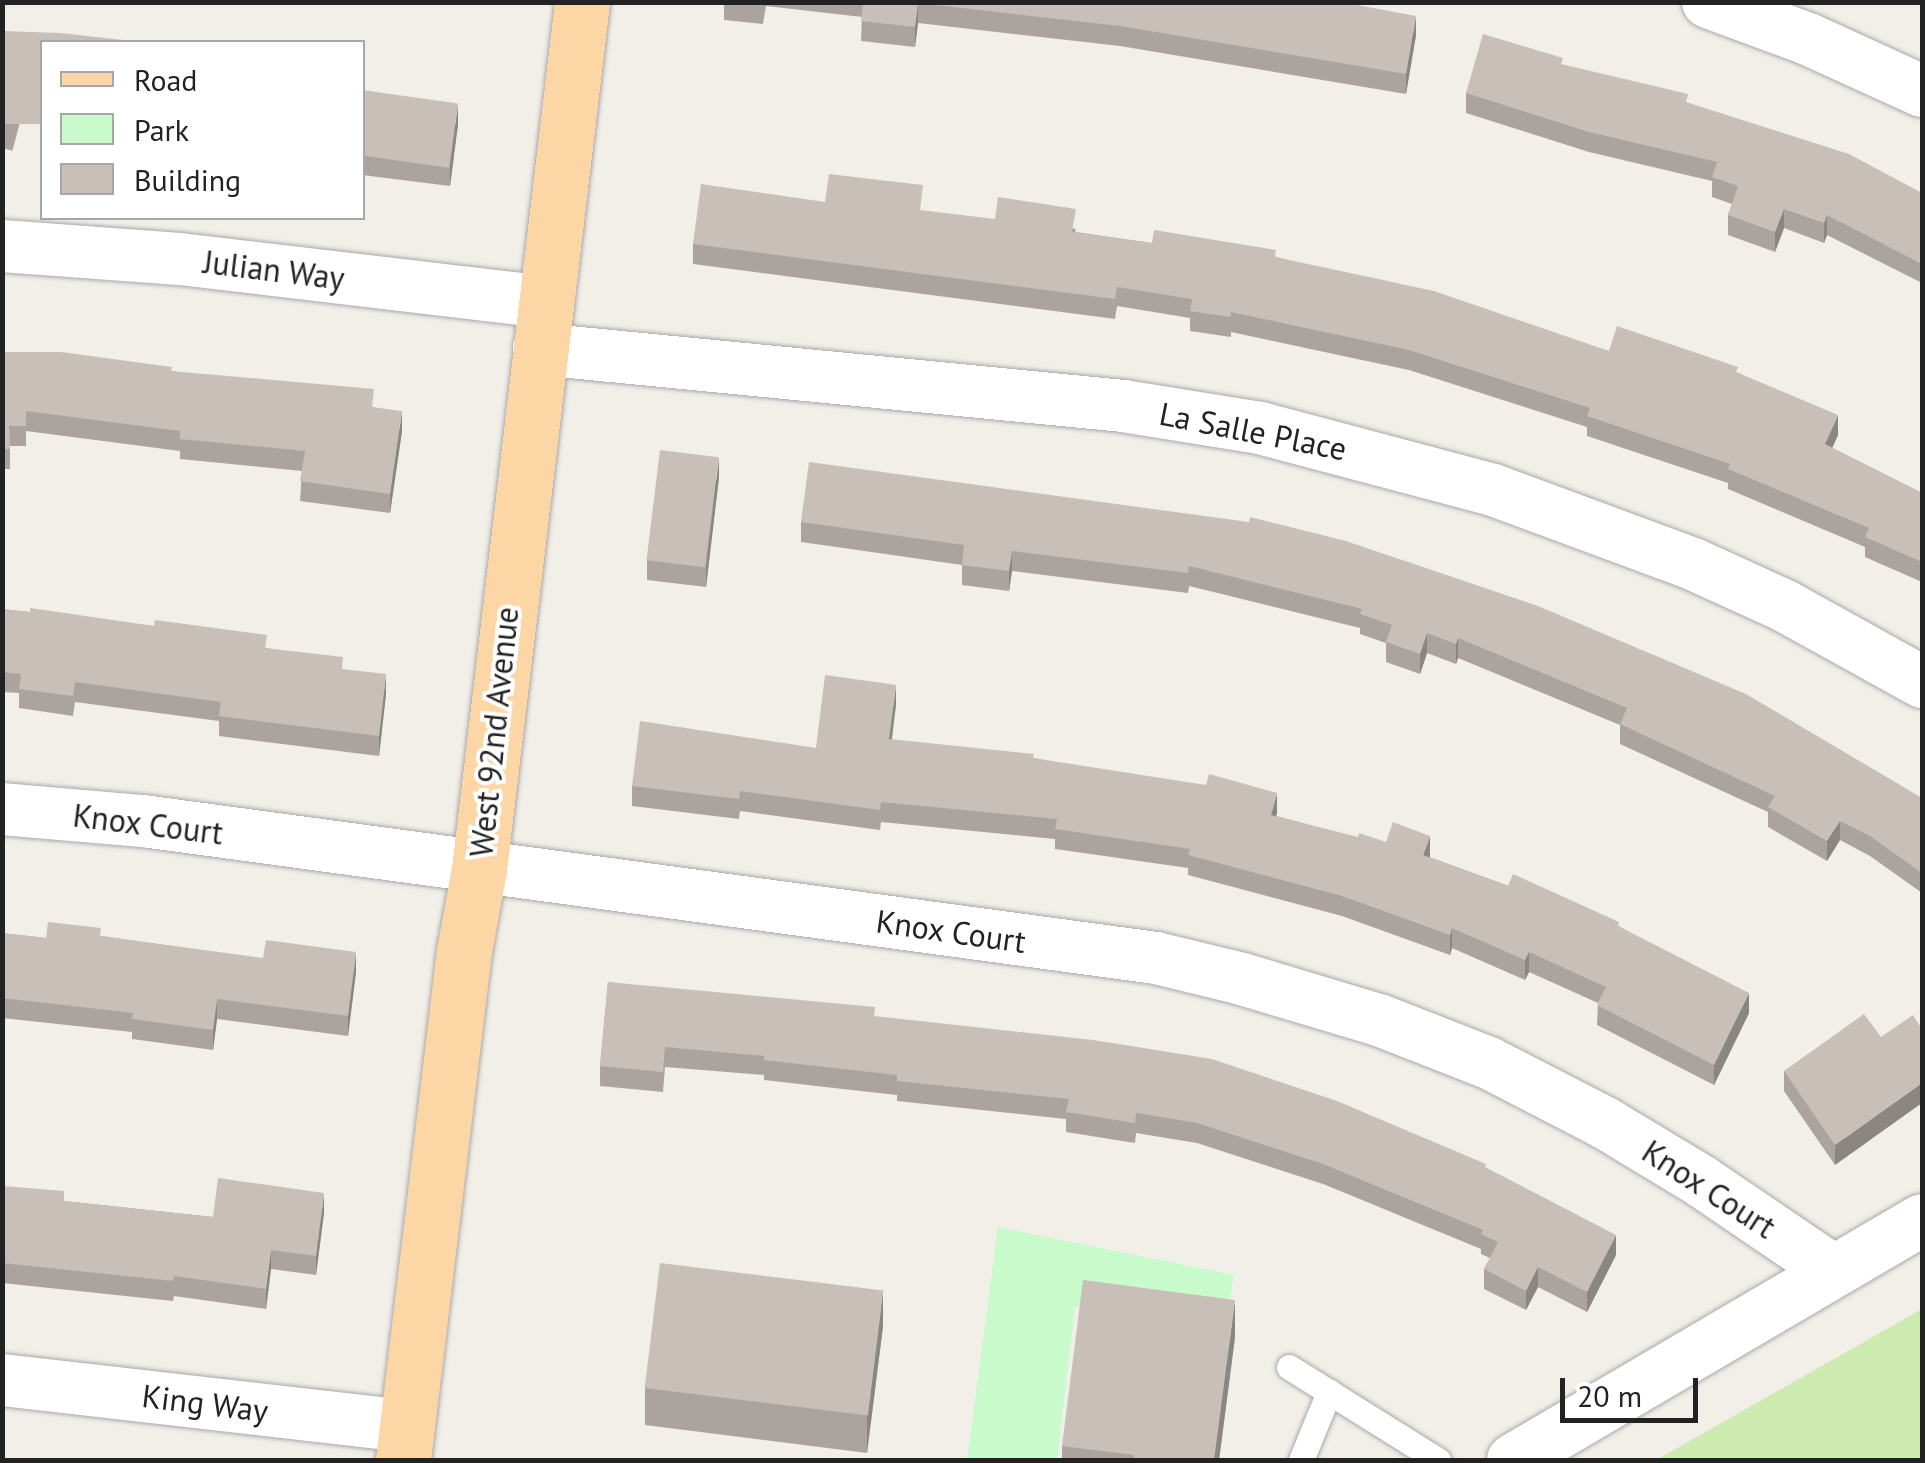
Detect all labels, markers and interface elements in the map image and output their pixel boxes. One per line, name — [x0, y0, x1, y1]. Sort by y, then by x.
legend — [40, 40, 365, 220]
text: Road — [134, 60, 198, 99]
text: Park — [134, 110, 189, 149]
text: Building — [134, 160, 241, 199]
street label: Julian Way — [201, 242, 347, 298]
street label: La Salle Place — [1156, 394, 1350, 468]
street label: West 92nd Avenue — [462, 605, 526, 859]
street label: Knox Court — [70, 796, 226, 852]
street label: Knox Court — [873, 901, 1029, 961]
street label: Knox Court — [1635, 1132, 1783, 1246]
scale bar — [1565, 1358, 1702, 1420]
street label: King Way — [139, 1376, 271, 1430]
text: 20 m — [1577, 1376, 1642, 1415]

